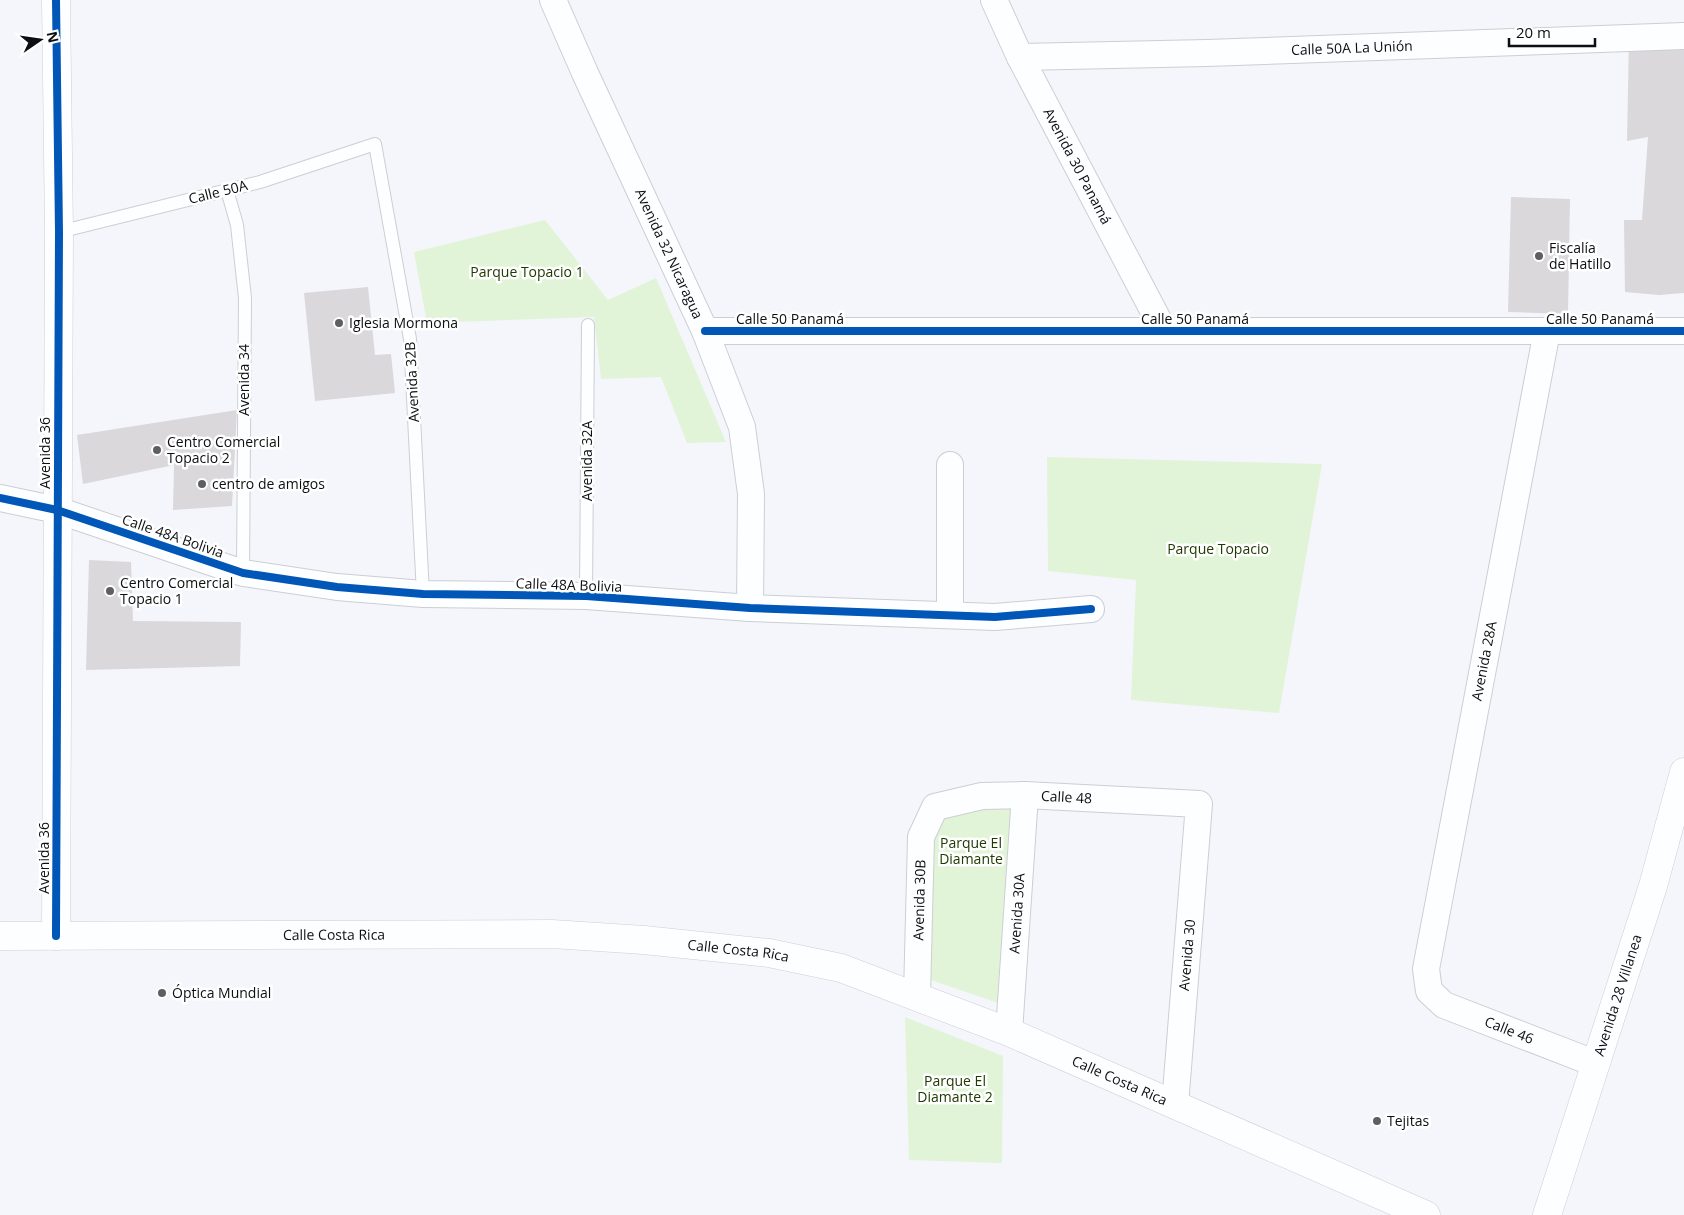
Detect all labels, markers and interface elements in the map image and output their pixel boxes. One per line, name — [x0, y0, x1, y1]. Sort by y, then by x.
north arrow — [15, 15, 65, 65]
scale bar — [1509, 15, 1595, 47]
text: 20 m — [1516, 22, 1551, 42]
text: N — [43, 29, 64, 45]
street label: Calle 50A La Unión — [1291, 36, 1413, 59]
street label: Avenida 30 Panamá — [1039, 104, 1116, 227]
street label: Calle 50A — [186, 175, 249, 208]
street label: Avenida 32 Nicaragua — [631, 185, 708, 322]
place label: Fiscalía de Hatillo — [1549, 238, 1611, 273]
marker: Fiscalía de Hatillo — [1533, 250, 1545, 262]
park label: Parque Topacio 1 — [470, 262, 584, 281]
street label: Calle 50 Panamá — [736, 309, 844, 328]
street label: Calle 50 Panamá — [1141, 309, 1249, 328]
street label: Calle 50 Panamá — [1546, 309, 1654, 328]
place label: Iglesia Mormona — [349, 313, 458, 332]
marker: Iglesia Mormona — [333, 317, 345, 329]
street label: Avenida 32B — [400, 341, 423, 423]
street label: Avenida 34 — [234, 344, 253, 416]
street label: Avenida 36 — [35, 417, 54, 489]
street label: Avenida 32A — [577, 421, 596, 501]
place label: Centro Comercial Topacio 2 — [167, 432, 280, 467]
marker: Centro Comercial Topacio 2 — [151, 444, 163, 456]
place label: centro de amigos — [212, 474, 325, 493]
marker: centro de amigos — [196, 478, 208, 490]
street label: Calle 48A Bolivia — [120, 509, 227, 562]
park label: Parque Topacio — [1167, 539, 1269, 558]
place label: Centro Comercial Topacio 1 — [120, 573, 233, 608]
street label: Calle 48A Bolivia — [515, 573, 623, 596]
marker: Centro Comercial Topacio 1 — [104, 585, 116, 597]
street label: Avenida 28A — [1466, 619, 1501, 702]
street label: Calle 48 — [1040, 786, 1093, 807]
street label: Avenida 36 — [34, 822, 53, 894]
park label: Parque El Diamante — [939, 833, 1003, 868]
street label: Avenida 30B — [908, 859, 929, 941]
street label: Avenida 30A — [1004, 872, 1029, 954]
street label: Avenida 30 — [1174, 918, 1199, 992]
street label: Calle Costa Rica — [283, 925, 385, 944]
street label: Avenida 28 Villanea — [1589, 932, 1646, 1058]
street label: Calle Costa Rica — [687, 935, 791, 966]
place label: Óptica Mundial — [172, 983, 271, 1002]
marker: Óptica Mundial — [156, 987, 168, 999]
street label: Calle 46 — [1482, 1012, 1537, 1048]
street label: Calle Costa Rica — [1069, 1051, 1170, 1109]
park label: Parque El Diamante 2 — [917, 1071, 993, 1106]
place label: Tejitas — [1387, 1111, 1429, 1130]
marker: Tejitas — [1371, 1115, 1383, 1127]

